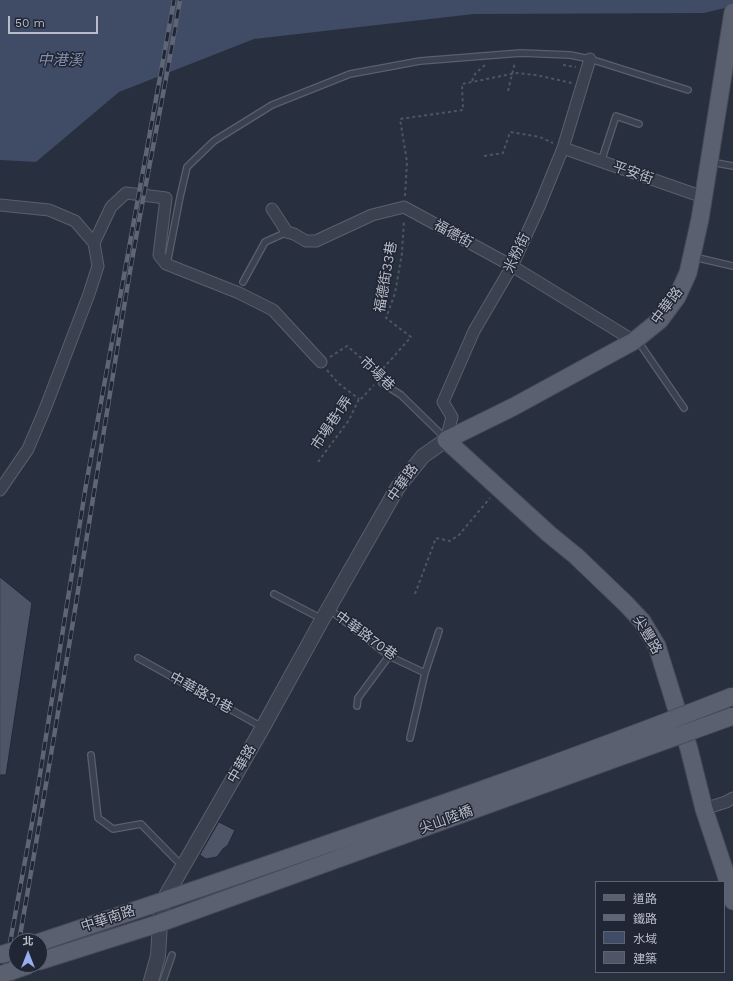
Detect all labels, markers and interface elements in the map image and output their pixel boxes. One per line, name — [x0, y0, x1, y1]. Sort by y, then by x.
scale bar — [10, 8, 100, 34]
text: 50 m — [15, 16, 45, 30]
water label: 中港溪 — [38, 52, 82, 70]
street label: 平安街 — [610, 158, 656, 188]
street label: 福德街 — [431, 216, 475, 252]
street label: 米粉街 — [500, 230, 534, 276]
street label: 福德街33巷 — [371, 240, 401, 314]
street label: 中華路 — [648, 284, 686, 328]
street label: 市場巷 — [356, 353, 398, 395]
street label: 市場巷1弄 — [308, 393, 356, 453]
street label: 中華路 — [384, 461, 422, 505]
street label: 中華路70巷 — [332, 608, 400, 664]
street label: 尖豐路 — [629, 613, 665, 657]
street label: 中華路31巷 — [166, 669, 236, 717]
street label: 中華路 — [224, 742, 260, 786]
street label: 尖山陸橋 — [417, 803, 475, 837]
legend — [595, 881, 725, 973]
text: 道路 — [633, 892, 657, 906]
street label: 中華南路 — [79, 902, 137, 936]
text: 鐵路 — [633, 912, 657, 926]
text: 水域 — [633, 932, 657, 946]
north arrow — [8, 933, 48, 973]
text: 北 — [23, 935, 34, 948]
text: 建築 — [633, 952, 657, 966]

